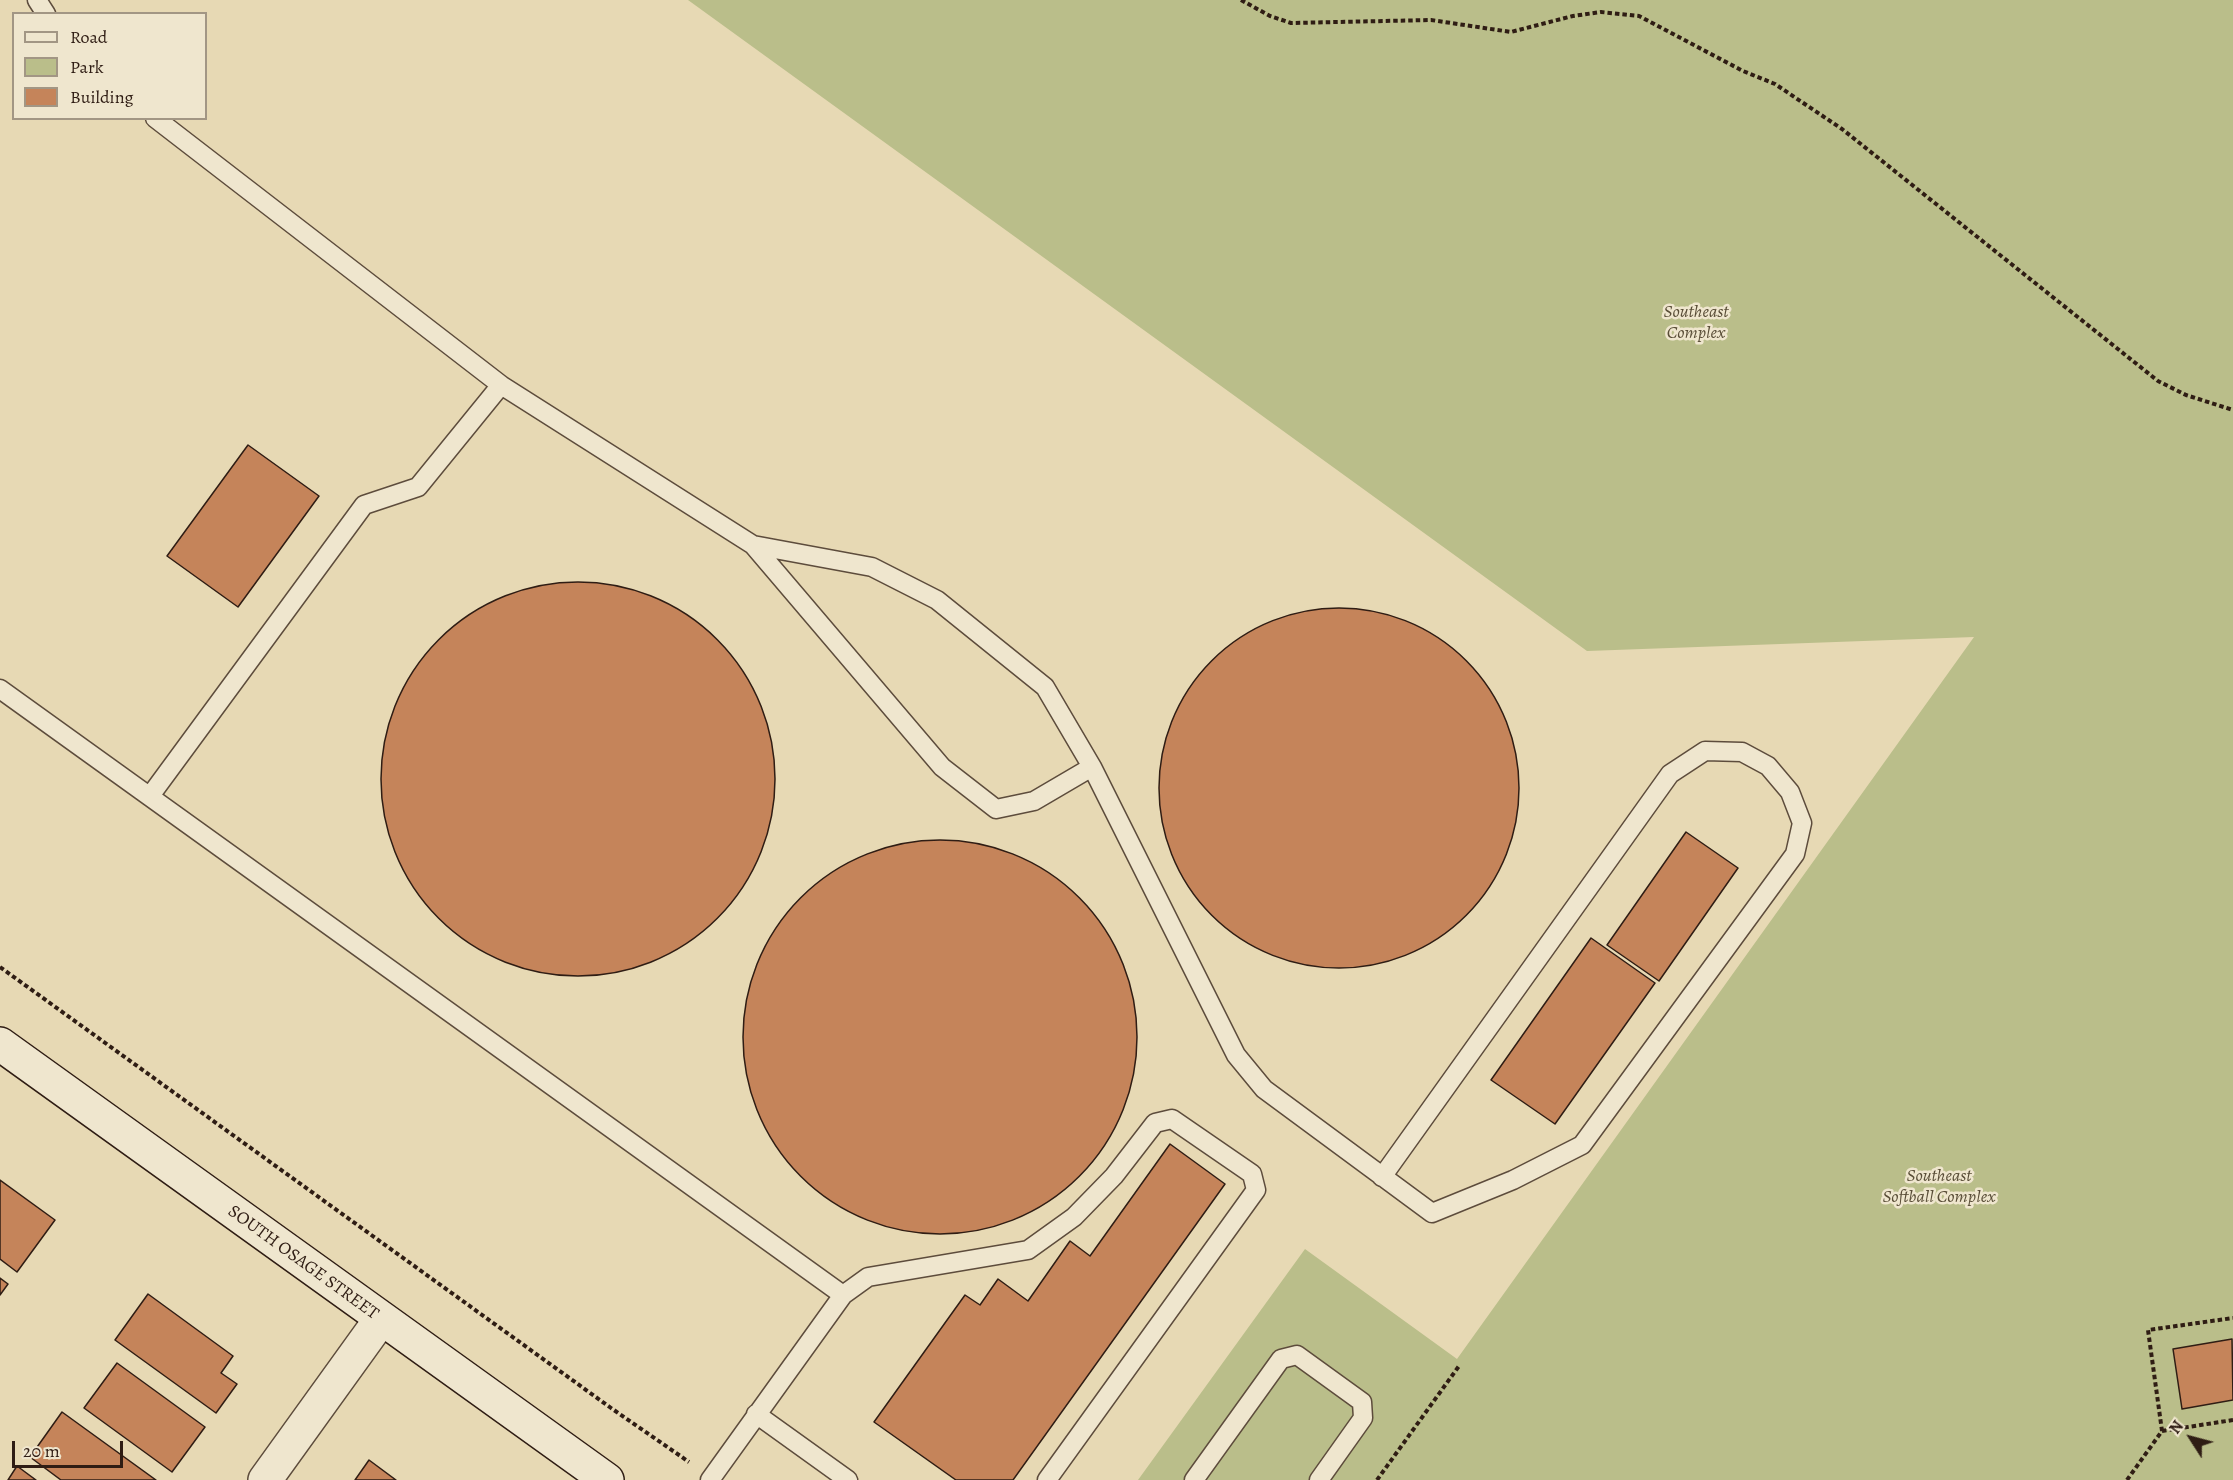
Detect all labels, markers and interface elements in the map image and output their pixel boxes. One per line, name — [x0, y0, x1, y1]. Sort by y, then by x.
legend — [12, 12, 207, 120]
text: Road — [70, 25, 107, 49]
text: Park — [70, 55, 104, 79]
text: Building — [70, 85, 134, 109]
park label: Southeast Complex — [1664, 302, 1728, 344]
park label: Southeast Softball Complex — [1882, 1166, 1996, 1208]
street label: SOUTH OSAGE STREET — [223, 1201, 383, 1325]
north arrow — [2161, 1408, 2221, 1468]
text: N — [2164, 1416, 2189, 1439]
scale bar — [15, 1429, 126, 1467]
text: 20 m — [23, 1439, 60, 1463]

